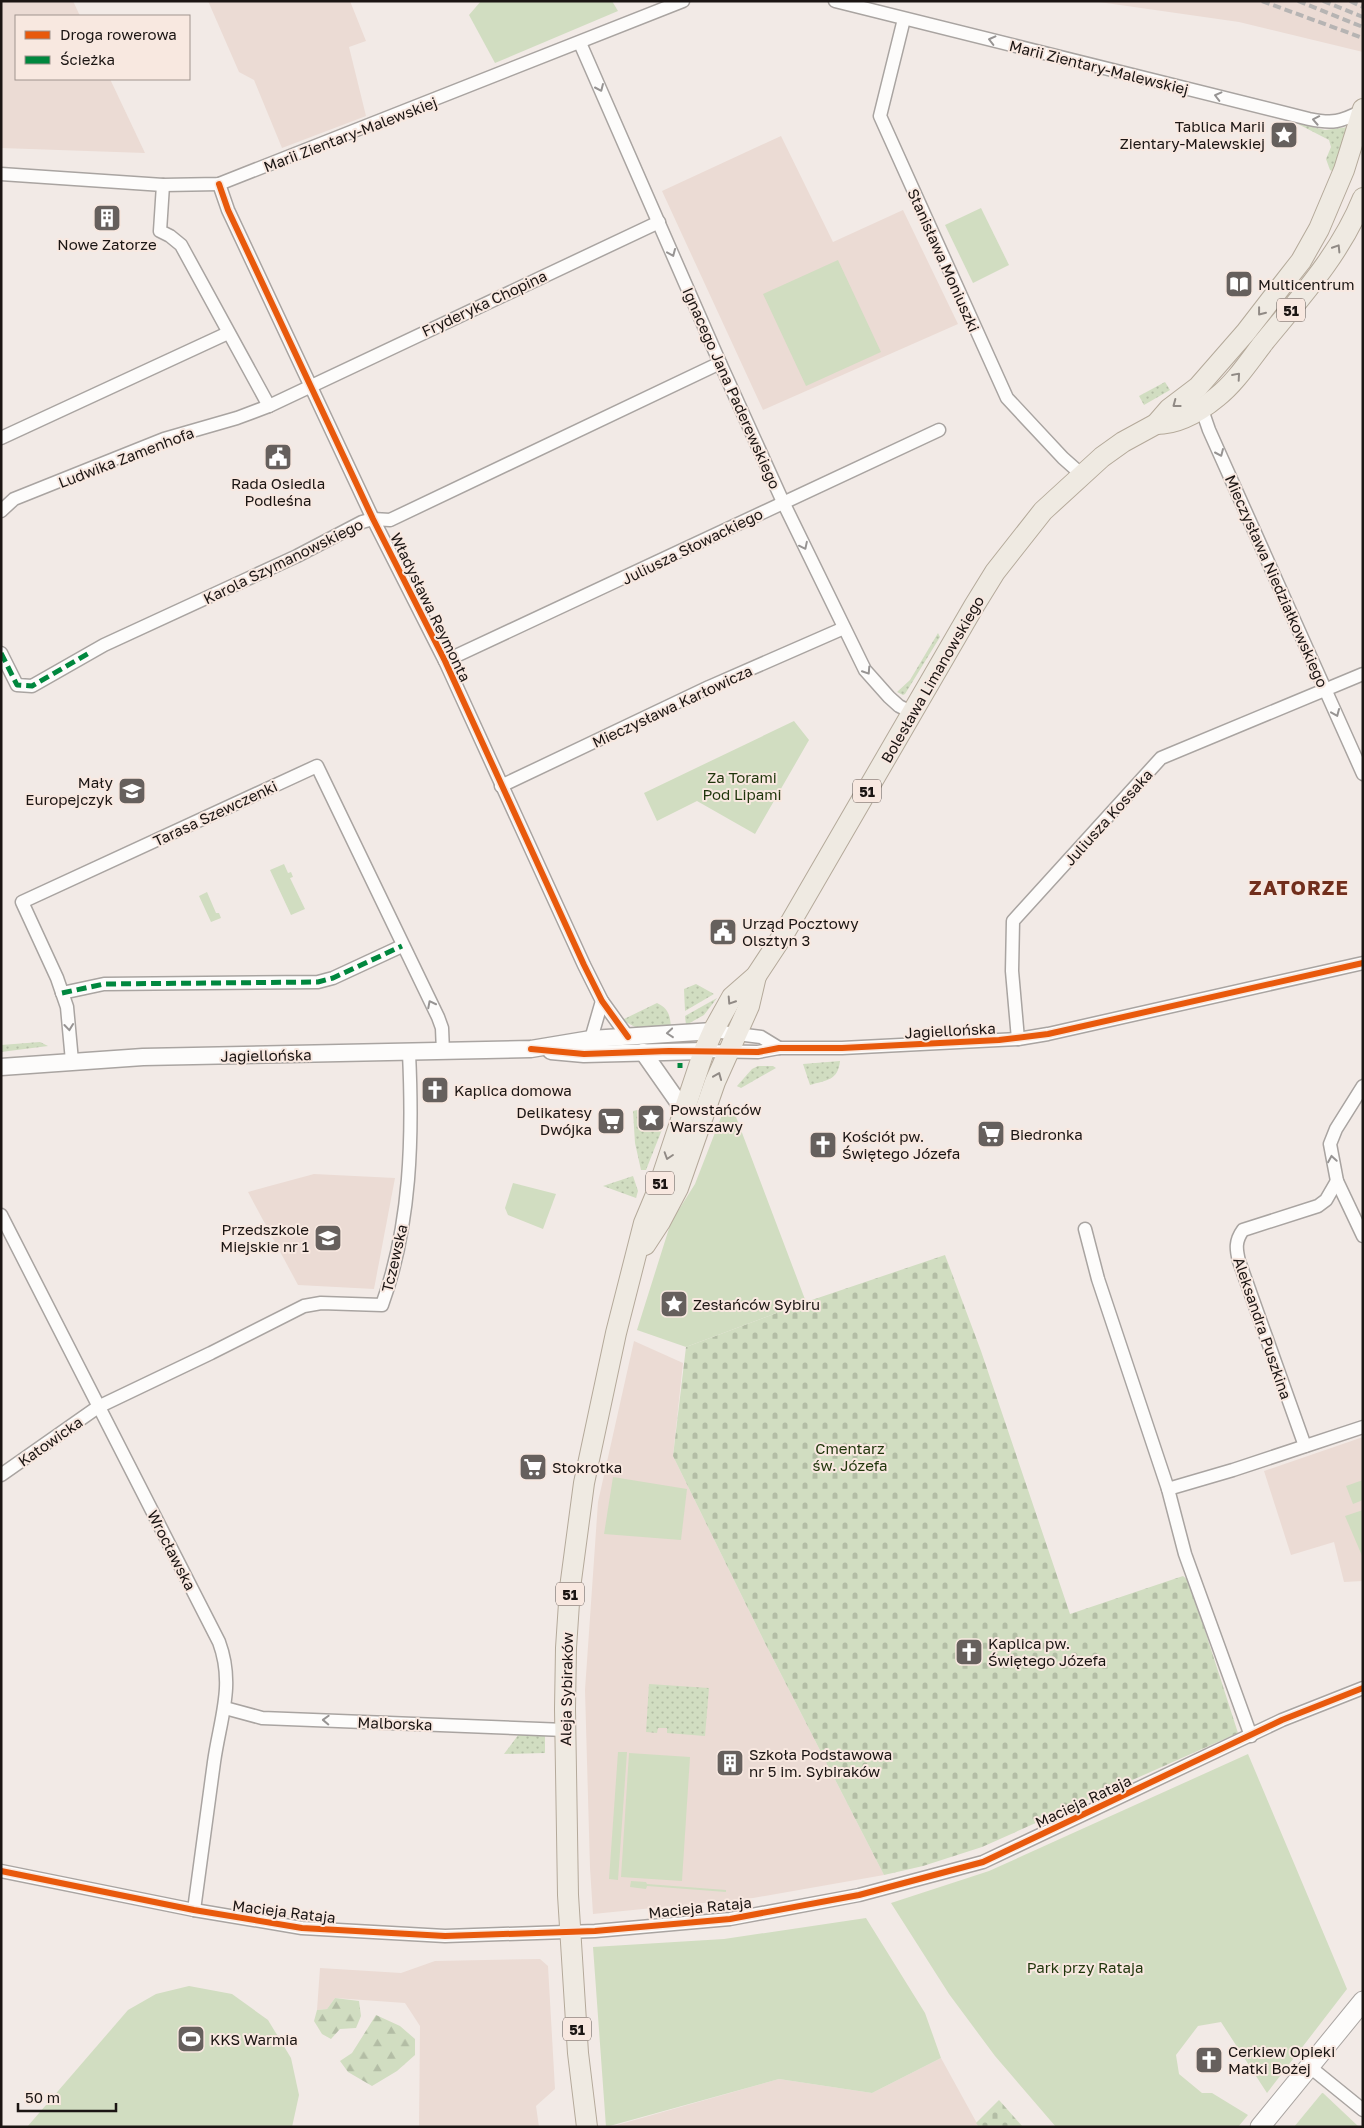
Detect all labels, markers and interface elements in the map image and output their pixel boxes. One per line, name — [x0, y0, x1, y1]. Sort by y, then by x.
legend — [15, 15, 190, 80]
text: Droga rowerowa — [60, 25, 177, 43]
one-way arrow — [988, 35, 997, 46]
street label: Marii Zientary-Malewskiej — [1007, 36, 1191, 98]
text: Ścieżka — [60, 50, 115, 68]
one-way arrow — [593, 83, 604, 92]
one-way arrow — [1213, 91, 1222, 102]
street label: Marii Zientary-Malewskiej — [261, 93, 439, 175]
one-way arrow — [1311, 116, 1320, 126]
place label: Tablica Marii Zientary-Malewskiej — [1120, 117, 1265, 152]
place icon: Tablica Marii Zientary-Malewskiej — [1269, 120, 1299, 150]
street label: Stanisława Moniuszki — [904, 186, 984, 334]
building icon: Nowe Zatorze — [92, 203, 122, 233]
place label: Nowe Zatorze — [57, 235, 157, 253]
one-way arrow — [1331, 245, 1341, 254]
one-way arrow — [667, 248, 677, 256]
street label: Fryderyka Chopina — [419, 266, 549, 340]
library icon: Multicentrum — [1224, 269, 1254, 299]
place label: Multicentrum — [1258, 275, 1355, 293]
street label: Ignacego Jana Paderewskiego — [679, 284, 785, 492]
road number: 51 — [1277, 298, 1305, 322]
one-way arrow — [1259, 306, 1267, 315]
one-way arrow — [1231, 373, 1240, 382]
one-way arrow — [1172, 398, 1182, 407]
street label: Ludwika Zamenhofa — [56, 423, 196, 491]
public building icon: Rada Osiedla Podleśna — [263, 442, 293, 472]
one-way arrow — [1213, 448, 1224, 457]
street label: Mieczysława Niedziałkowskiego — [1222, 472, 1332, 690]
place label: Rada Osiedla Podleśna — [231, 474, 325, 509]
street label: Juliusza Słowackiego — [619, 504, 765, 588]
street label: Karola Szymanowskiego — [200, 514, 366, 608]
street label: Władysława Reymonta — [387, 530, 475, 684]
one-way arrow — [798, 541, 809, 550]
street label: Bolesława Limanowskiego — [877, 592, 987, 766]
street label: Mieczysława Karłowicza — [589, 661, 755, 751]
one-way arrow — [860, 666, 870, 675]
one-way arrow — [1330, 708, 1341, 717]
street label: Juliusza Kossaka — [1060, 765, 1156, 869]
park label: Za Torami Pod Lipami — [702, 768, 782, 803]
place label: Mały Europejczyk — [25, 773, 114, 808]
school or university icon: Mały Europejczyk — [117, 776, 147, 806]
street label: Tarasa Szewczenki — [150, 776, 280, 850]
road number: 51 — [853, 779, 881, 802]
district label: ZATORZE — [1249, 875, 1349, 899]
place label: Urząd Pocztowy Olsztyn 3 — [742, 914, 859, 949]
public building icon: Urząd Pocztowy Olsztyn 3 — [708, 917, 738, 947]
one-way arrow — [728, 995, 737, 1004]
one-way arrow — [427, 1001, 437, 1010]
street label: Jagiellońska — [904, 1019, 996, 1041]
one-way arrow — [63, 1023, 74, 1031]
one-way arrow — [666, 1027, 674, 1038]
street label: Jagiellońska — [220, 1045, 312, 1065]
one-way arrow — [712, 1072, 722, 1081]
church icon: Kaplica domowa — [420, 1075, 450, 1105]
place label: Kaplica domowa — [454, 1081, 572, 1099]
place label: Powstańców Warszawy — [670, 1100, 762, 1135]
place label: Delikatesy Dwójka — [516, 1103, 593, 1138]
place icon: Powstańców Warszawy — [636, 1103, 666, 1133]
supermarket icon: Delikatesy Dwójka — [596, 1106, 626, 1136]
supermarket icon: Biedronka — [976, 1119, 1006, 1149]
place label: Biedronka — [1010, 1125, 1083, 1143]
place label: Kościół pw. Świętego Józefa — [842, 1127, 960, 1162]
church icon: Kościół pw. Świętego Józefa — [808, 1130, 838, 1160]
one-way arrow — [664, 1151, 674, 1159]
one-way arrow — [1327, 1155, 1338, 1163]
road number: 51 — [646, 1172, 674, 1194]
place label: Przedszkole Miejskie nr 1 — [220, 1220, 309, 1255]
street label: Tczewska — [377, 1222, 411, 1294]
school or university icon: Przedszkole Miejskie nr 1 — [313, 1223, 343, 1253]
street label: Aleksandra Puszkina — [1230, 1255, 1296, 1401]
place icon: Zesłańców Sybiru — [659, 1289, 689, 1319]
place label: Zesłańców Sybiru — [693, 1295, 820, 1313]
street label: Katowicka — [14, 1412, 86, 1470]
park label: Cmentarz św. Józefa — [813, 1439, 887, 1474]
supermarket icon: Stokrotka — [518, 1452, 548, 1482]
place label: Stokrotka — [552, 1458, 622, 1476]
street label: Wrocławska — [144, 1507, 200, 1593]
road number: 51 — [556, 1582, 584, 1606]
street label: Aleja Sybiraków — [556, 1632, 576, 1746]
place label: Kaplica pw. Świętego Józefa — [988, 1634, 1106, 1669]
church icon: Kaplica pw. Świętego Józefa — [954, 1637, 984, 1667]
street label: Malborska — [357, 1713, 433, 1733]
one-way arrow — [321, 1715, 329, 1726]
place label: Szkoła Podstawowa nr 5 im. Sybiraków — [749, 1745, 892, 1780]
building icon: Szkoła Podstawowa nr 5 im. Sybiraków — [715, 1748, 745, 1778]
street label: Macieja Rataja — [1032, 1771, 1134, 1831]
street label: Macieja Rataja — [647, 1893, 753, 1921]
street label: Macieja Rataja — [231, 1896, 337, 1926]
park label: Park przy Rataja — [1027, 1958, 1143, 1976]
road number: 51 — [563, 2018, 591, 2040]
sports icon: KKS Warmia — [176, 2024, 206, 2054]
place label: KKS Warmia — [210, 2030, 298, 2048]
place label: Cerkiew Opieki Matki Bożej — [1228, 2042, 1335, 2077]
church icon: Cerkiew Opieki Matki Bożej — [1194, 2045, 1224, 2075]
scale bar — [18, 2080, 115, 2112]
text: 50 m — [25, 2088, 60, 2106]

